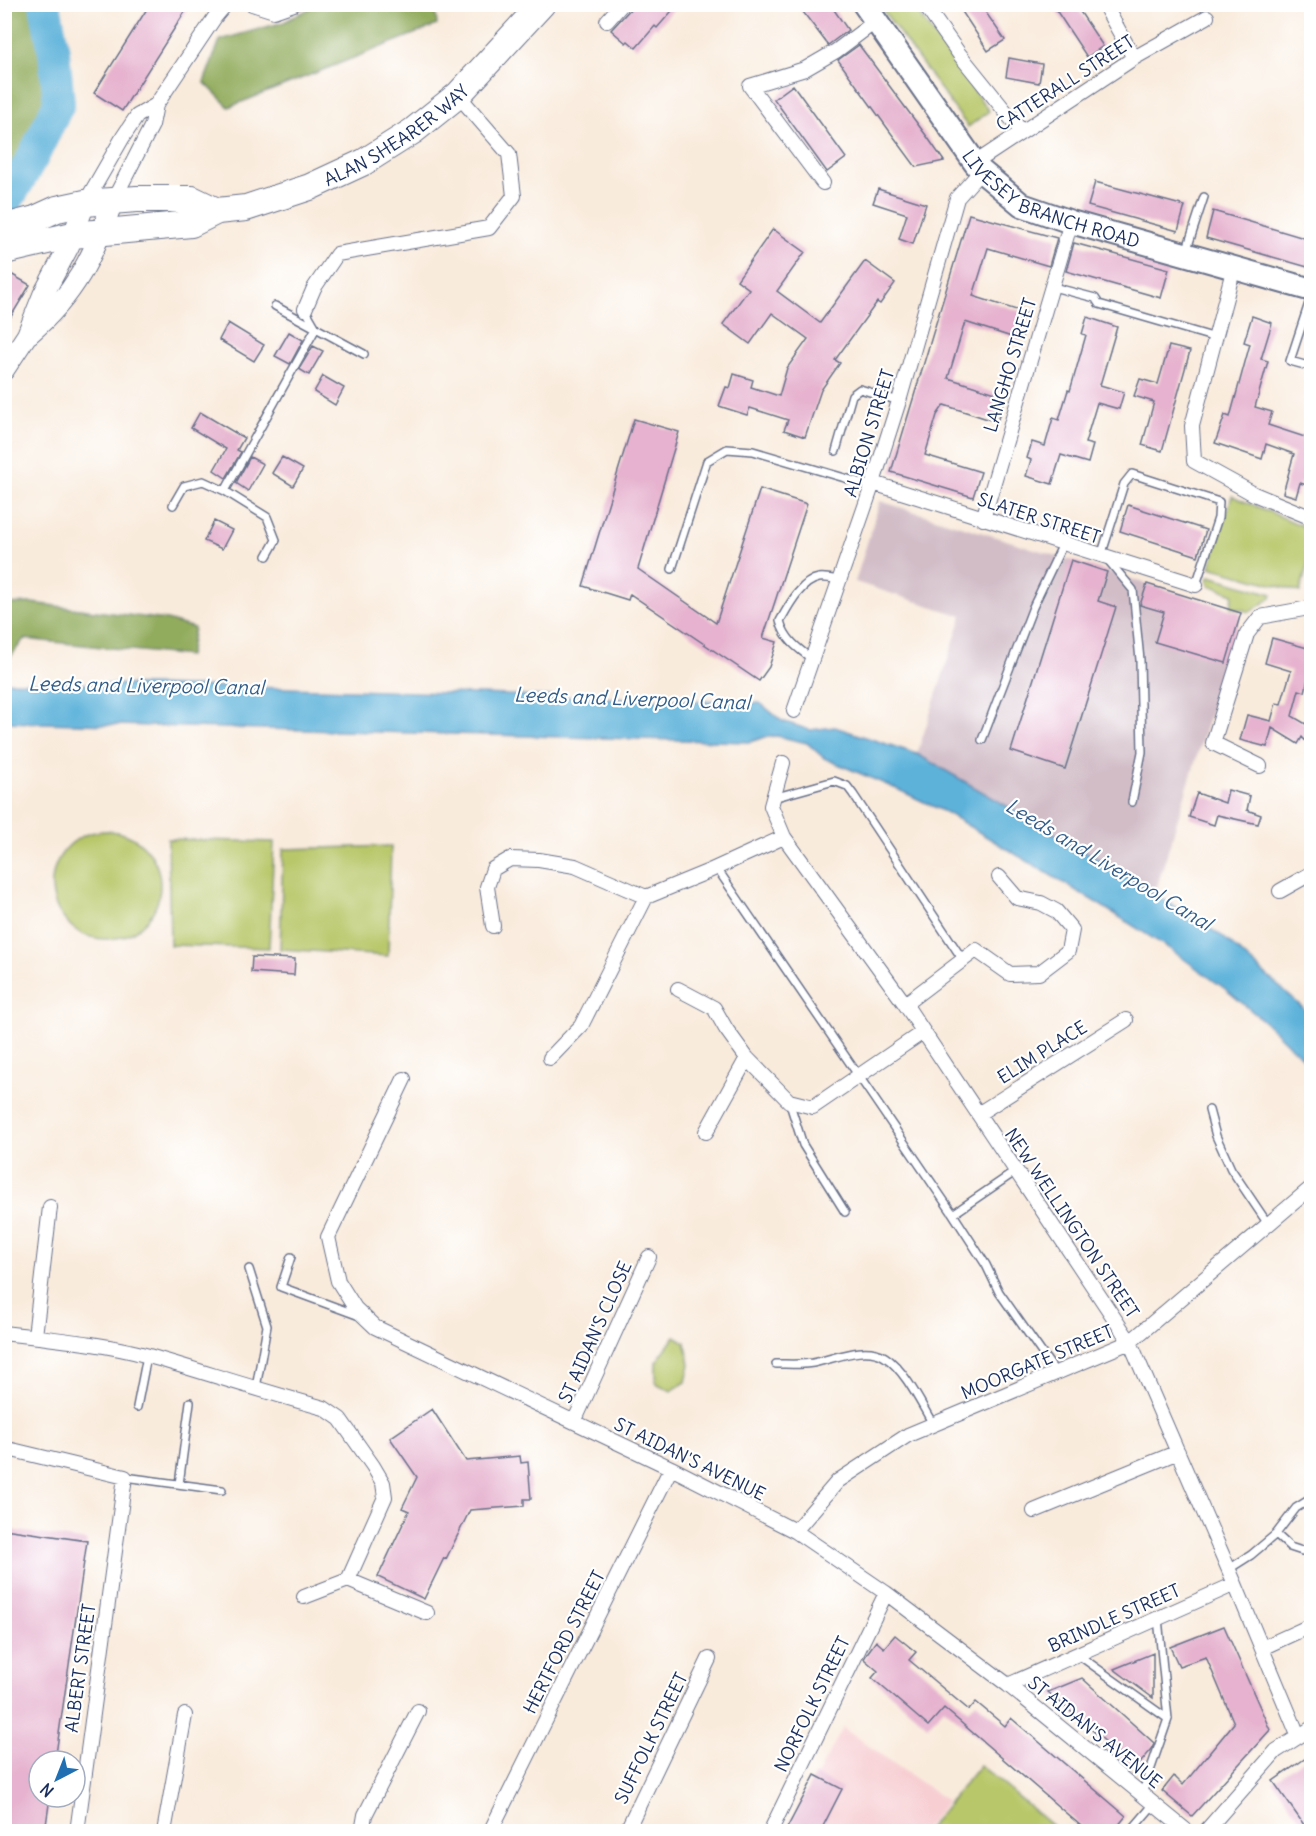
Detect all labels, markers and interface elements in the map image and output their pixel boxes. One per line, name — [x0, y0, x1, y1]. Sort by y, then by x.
street label: CATTERALL STREET — [992, 30, 1138, 136]
street label: ALAN SHEARER WAY — [320, 79, 474, 191]
street label: LIVESEY BRANCH ROAD — [958, 145, 1142, 252]
street label: LANGHO STREET — [979, 295, 1041, 435]
street label: ALBION STREET — [839, 366, 899, 500]
street label: SLATER STREET — [975, 487, 1103, 549]
water label: Leeds and Liverpool Canal — [28, 670, 267, 700]
water label: Leeds and Liverpool Canal — [514, 681, 753, 715]
water label: Leeds and Liverpool Canal — [1001, 793, 1219, 937]
street label: ELIM PLACE — [993, 1015, 1091, 1089]
street label: NEW WELLINGTON STREET — [1000, 1124, 1144, 1322]
street label: ST AIDAN'S CLOSE — [553, 1257, 637, 1407]
street label: MOORGATE STREET — [957, 1320, 1117, 1404]
street label: ST AIDAN'S AVENUE — [610, 1412, 770, 1506]
street label: HERTFORD STREET — [518, 1566, 610, 1718]
street label: BRINDLE STREET — [1044, 1579, 1184, 1657]
street label: ALBERT STREET — [60, 1602, 100, 1734]
street label: NORFOLK STREET — [769, 1632, 855, 1776]
street label: SUFFOLK STREET — [609, 1669, 693, 1807]
street label: ST AIDAN'S AVENUE — [1023, 1671, 1167, 1793]
north arrow — [27, 1749, 87, 1809]
text: N — [36, 1779, 58, 1801]

